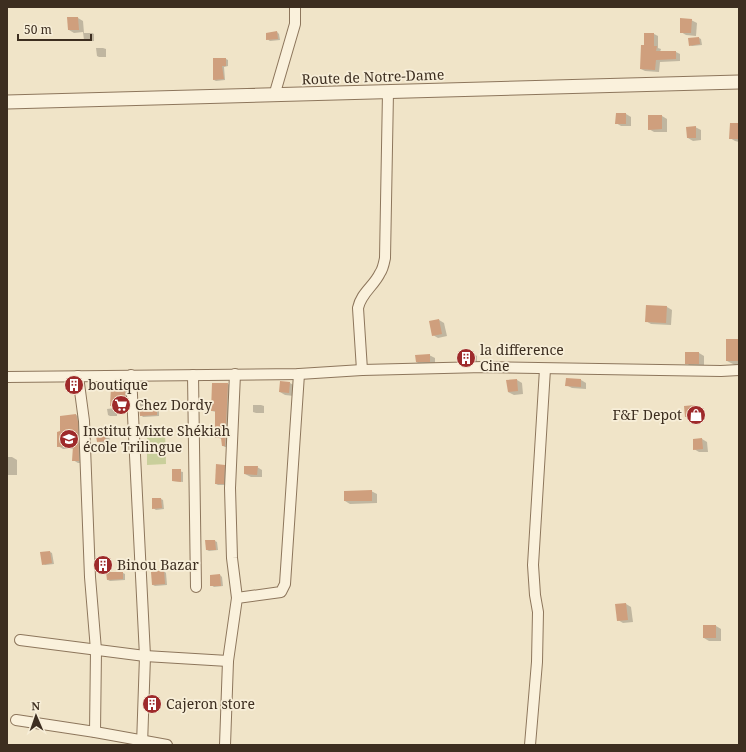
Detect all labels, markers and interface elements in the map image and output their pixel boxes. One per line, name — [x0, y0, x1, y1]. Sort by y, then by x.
scale bar — [18, 16, 91, 42]
text: 50 m — [24, 21, 52, 38]
street label: Route de Notre-Dame — [301, 65, 445, 88]
place label: la difference Cine — [480, 340, 564, 375]
building icon: la difference Cine — [455, 347, 477, 369]
building icon: boutique — [63, 374, 85, 396]
place label: boutique — [88, 375, 148, 394]
supermarket icon: Chez Dordy — [110, 394, 132, 416]
place label: Chez Dordy — [135, 395, 212, 414]
shop icon: F&F Depot — [685, 404, 707, 426]
place label: F&F Depot — [612, 405, 682, 424]
place label: Institut Mixte Shékiah école Trilingue — [83, 421, 231, 456]
school or university icon: Institut Mixte Shékiah école Trilingue — [58, 428, 80, 450]
building icon: Binou Bazar — [92, 554, 114, 576]
place label: Binou Bazar — [117, 555, 199, 574]
building icon: Cajeron store — [141, 693, 163, 715]
place label: Cajeron store — [166, 694, 255, 713]
north arrow — [16, 696, 56, 736]
text: N — [31, 698, 41, 713]

